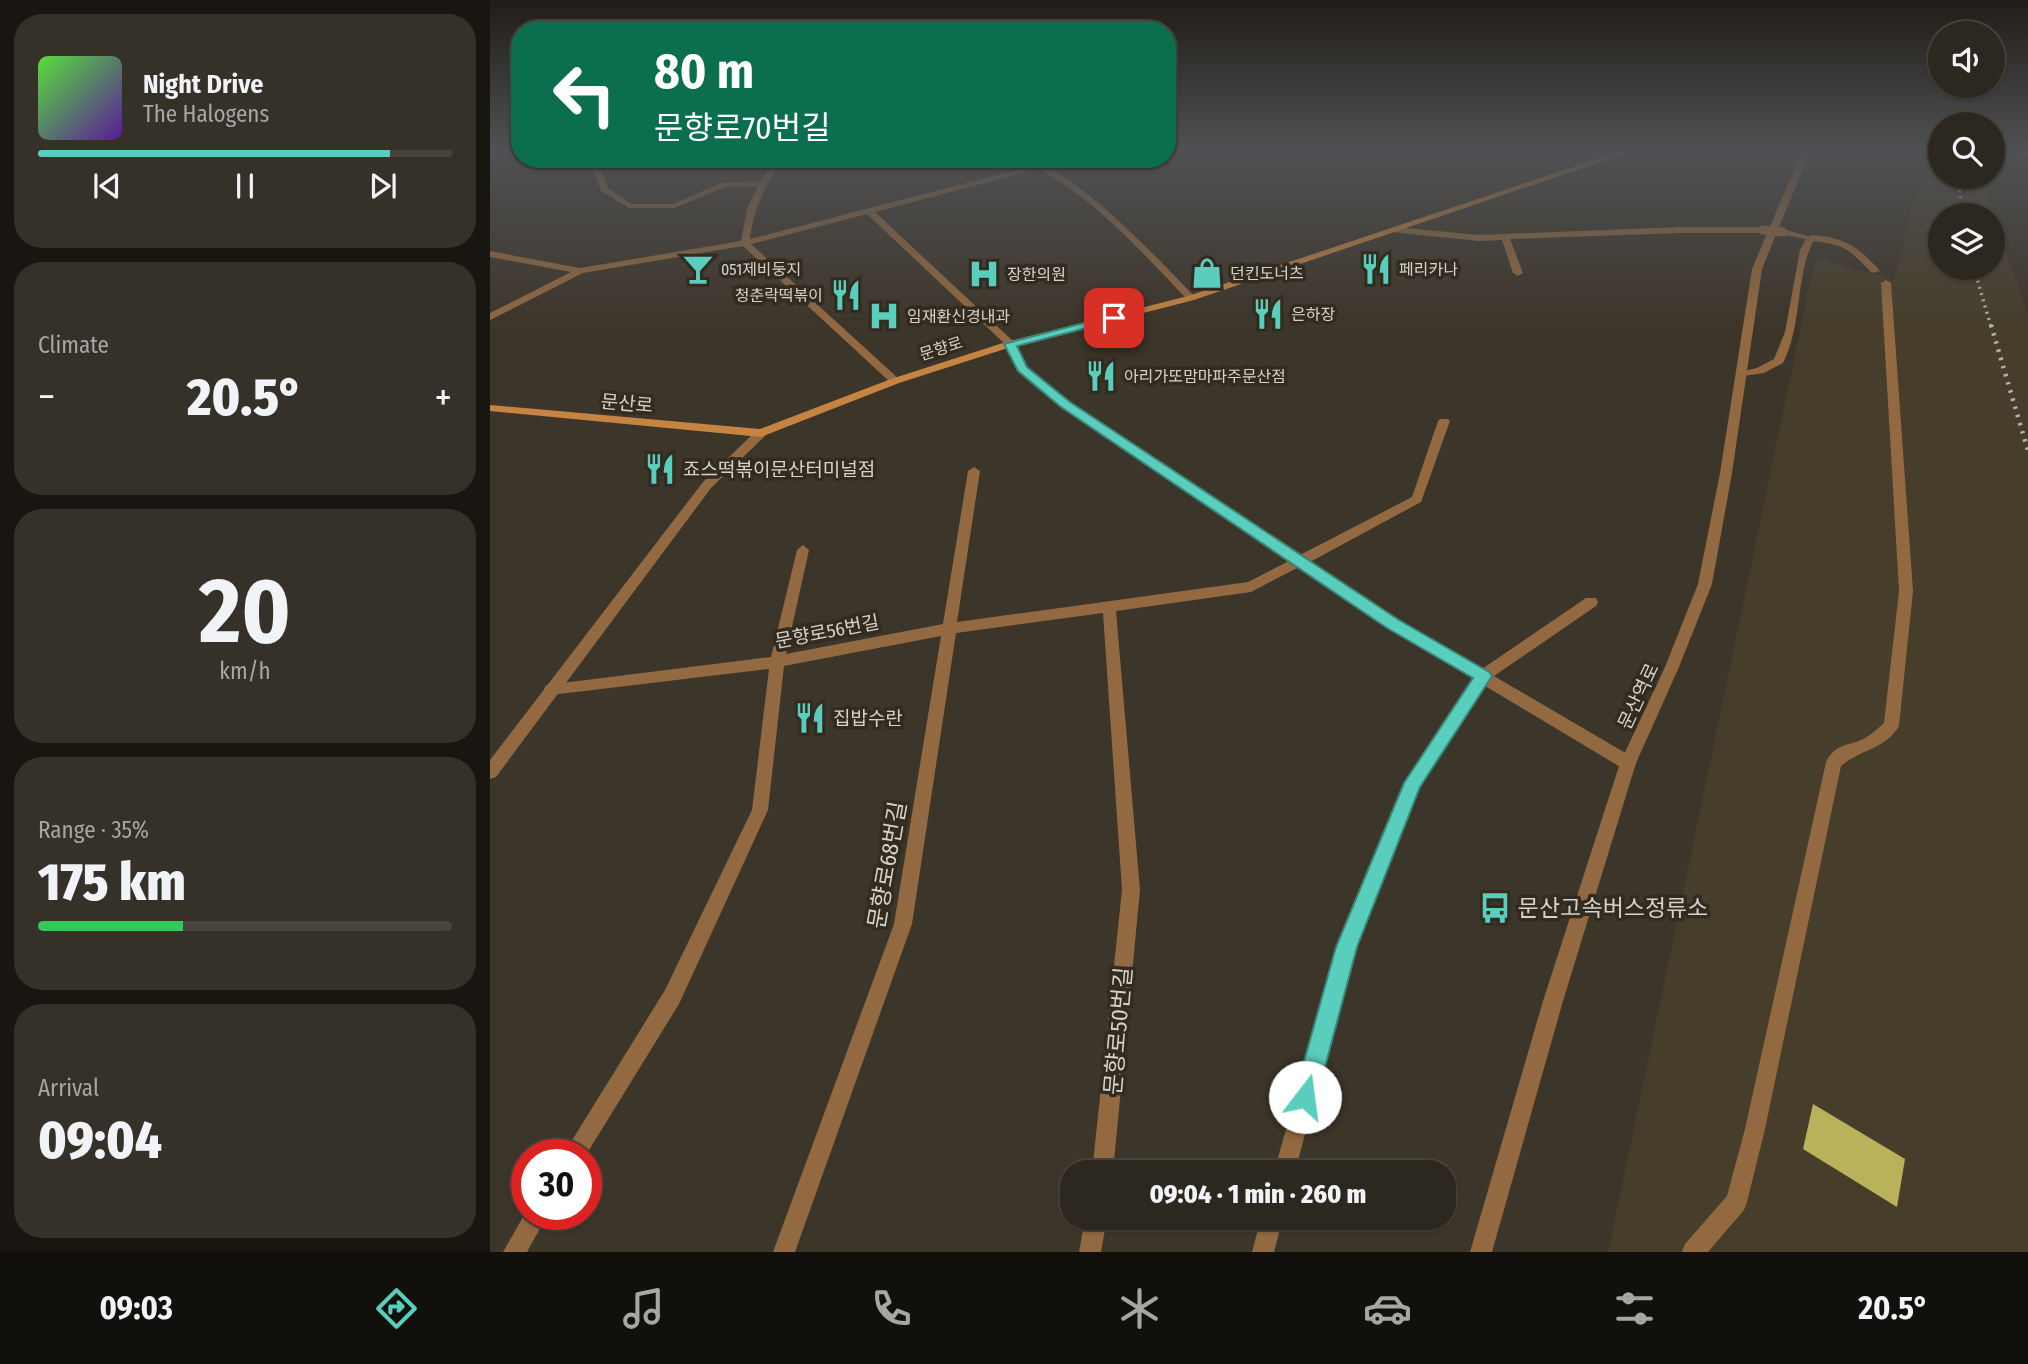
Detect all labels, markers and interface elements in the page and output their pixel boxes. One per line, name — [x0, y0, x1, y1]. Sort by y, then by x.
map controls — [1928, 21, 2005, 280]
button: sound — [1928, 21, 2005, 98]
text: 80 m — [654, 42, 754, 101]
icon: left — [539, 49, 630, 140]
text: Night Drive — [143, 69, 263, 100]
text: The Halogens — [143, 100, 269, 128]
text: 문향로70번길 — [654, 109, 830, 147]
button: search — [1928, 112, 2005, 189]
icon: previous — [88, 167, 126, 205]
icon: pause — [226, 167, 264, 205]
icon: next — [364, 167, 402, 205]
button: layers — [1928, 203, 2005, 280]
bar icon: 051제비둥지 — [681, 252, 715, 286]
restaurant icon: 페리카나 — [1359, 252, 1393, 286]
shop icon: 던킨도너츠 — [1190, 256, 1224, 290]
hospital icon: 장한의원 — [967, 257, 1001, 291]
place label: 051제비둥지 — [721, 260, 801, 279]
place label: 페리카나 — [1399, 260, 1458, 279]
place label: 던킨도너츠 — [1230, 264, 1304, 283]
place label: 장한의원 — [1007, 265, 1066, 284]
restaurant icon: 청춘락떡볶이 — [829, 278, 863, 312]
place label: 청춘락떡볶이 — [735, 286, 823, 305]
pin — [1084, 288, 1144, 348]
restaurant icon: 은하장 — [1251, 297, 1285, 331]
hospital icon: 임재환신경내과 — [867, 299, 901, 333]
icon: arrive — [1095, 299, 1133, 337]
place label: 은하장 — [1291, 305, 1335, 324]
place label: 임재환신경내과 — [907, 307, 1010, 326]
text: Climate — [38, 331, 109, 359]
street label: 문향로 — [917, 333, 965, 364]
restaurant icon: 아리가또맘마파주문산점 — [1084, 359, 1118, 393]
text: 20.5° — [187, 366, 303, 429]
place label: 아리가또맘마파주문산점 — [1124, 367, 1286, 386]
text: − — [38, 374, 55, 420]
text: + — [435, 374, 452, 420]
street label: 문산로 — [600, 390, 654, 417]
restaurant icon: 죠스떡볶이문산터미널점 — [643, 452, 677, 486]
place label: 죠스떡볶이문산터미널점 — [683, 458, 875, 481]
text: 20 — [199, 557, 291, 666]
street label: 문향로56번길 — [773, 610, 881, 653]
text: km/h — [219, 657, 271, 685]
street label: 문산역로 — [1613, 660, 1664, 733]
restaurant icon: 집밥수란 — [793, 701, 827, 735]
place label: 집밥수란 — [833, 707, 903, 730]
street label: 문향로68번길 — [862, 799, 912, 931]
text: Range · 35% — [38, 816, 149, 844]
text: 175 km — [38, 851, 186, 914]
bus stop icon: 문산고속버스정류소 — [1478, 891, 1512, 925]
place label: 문산고속버스정류소 — [1518, 894, 1708, 922]
street label: 문향로50번길 — [1098, 966, 1138, 1096]
position arrow — [1268, 1060, 1342, 1134]
text: Arrival — [38, 1074, 99, 1102]
text: 09:04 — [38, 1109, 162, 1172]
speed limit sign: 30 — [511, 1139, 602, 1230]
text: 09:04 · 1 min · 260 m — [1150, 1179, 1366, 1210]
icon: directions — [372, 1284, 421, 1333]
icon: music — [619, 1284, 668, 1333]
icon: phone — [867, 1284, 916, 1333]
icon: climate — [1115, 1284, 1164, 1333]
icon: car — [1363, 1284, 1412, 1333]
icon: filters — [1610, 1284, 1659, 1333]
text: 09:03 — [99, 1289, 173, 1327]
text: 20.5° — [1858, 1289, 1929, 1327]

